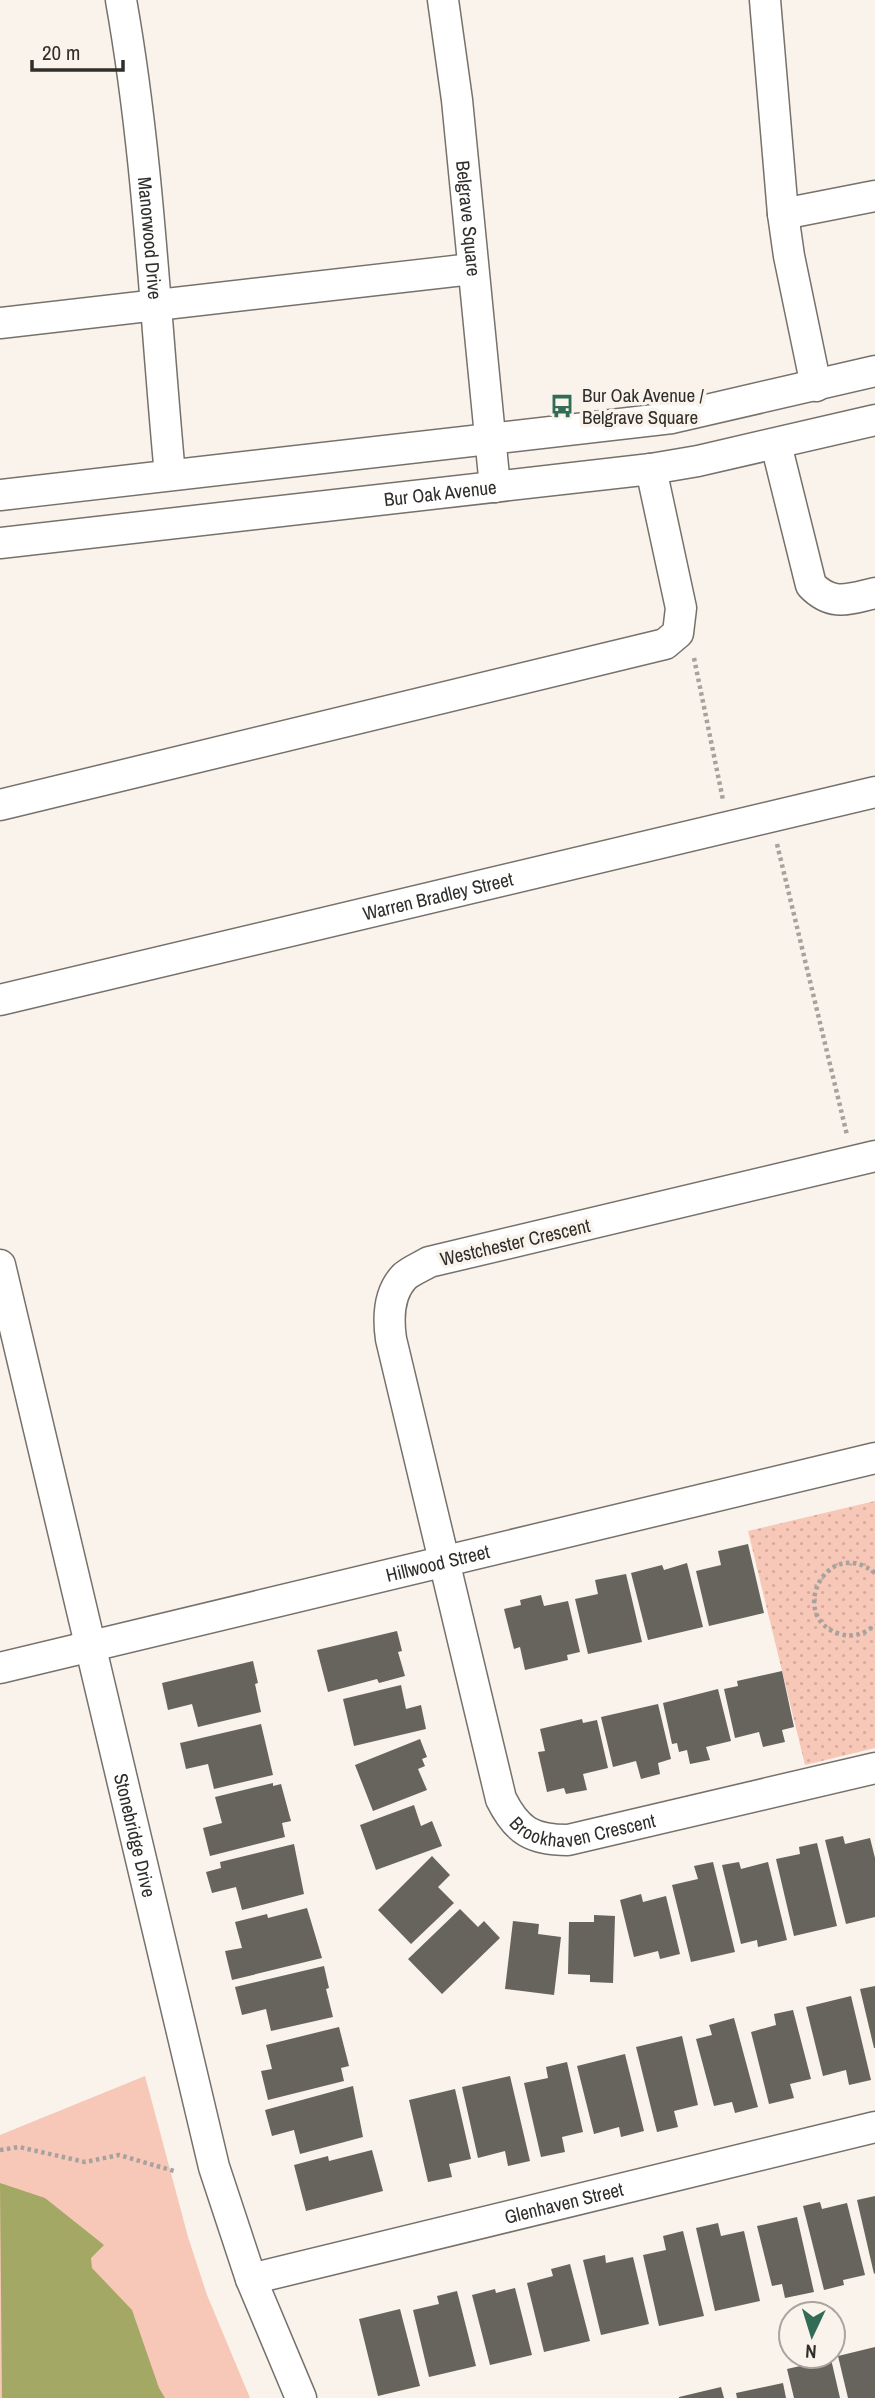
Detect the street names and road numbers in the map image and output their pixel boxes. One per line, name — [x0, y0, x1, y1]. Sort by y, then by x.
street label: Belgrave Square — [450, 159, 487, 278]
street label: Manorwood Drive — [132, 176, 168, 300]
street label: Bur Oak Avenue — [382, 474, 498, 512]
street label: Warren Bradley Street — [360, 865, 516, 926]
street label: Westchester Crescent — [438, 1212, 593, 1272]
street label: Hillwood Street — [383, 1538, 493, 1588]
street label: Stonebridge Drive — [108, 1771, 163, 1900]
street label: Brookhaven Crescent — [504, 1807, 658, 1853]
street label: Glenhaven Street — [502, 2176, 627, 2230]

